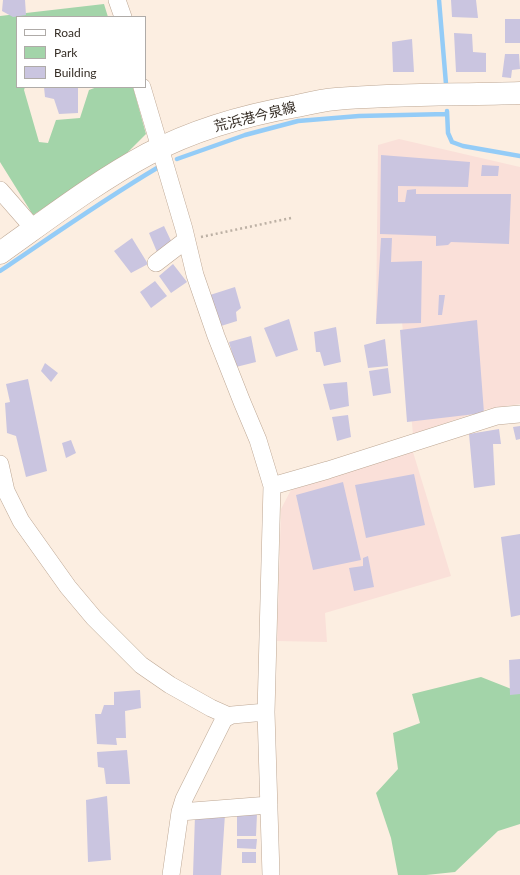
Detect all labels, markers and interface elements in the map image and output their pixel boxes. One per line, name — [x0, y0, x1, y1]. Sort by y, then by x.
legend — [16, 16, 146, 88]
text: Road — [54, 25, 81, 40]
text: Park — [54, 45, 77, 60]
text: Building — [54, 65, 97, 80]
street label: 荒浜港今泉線 — [212, 99, 298, 135]

